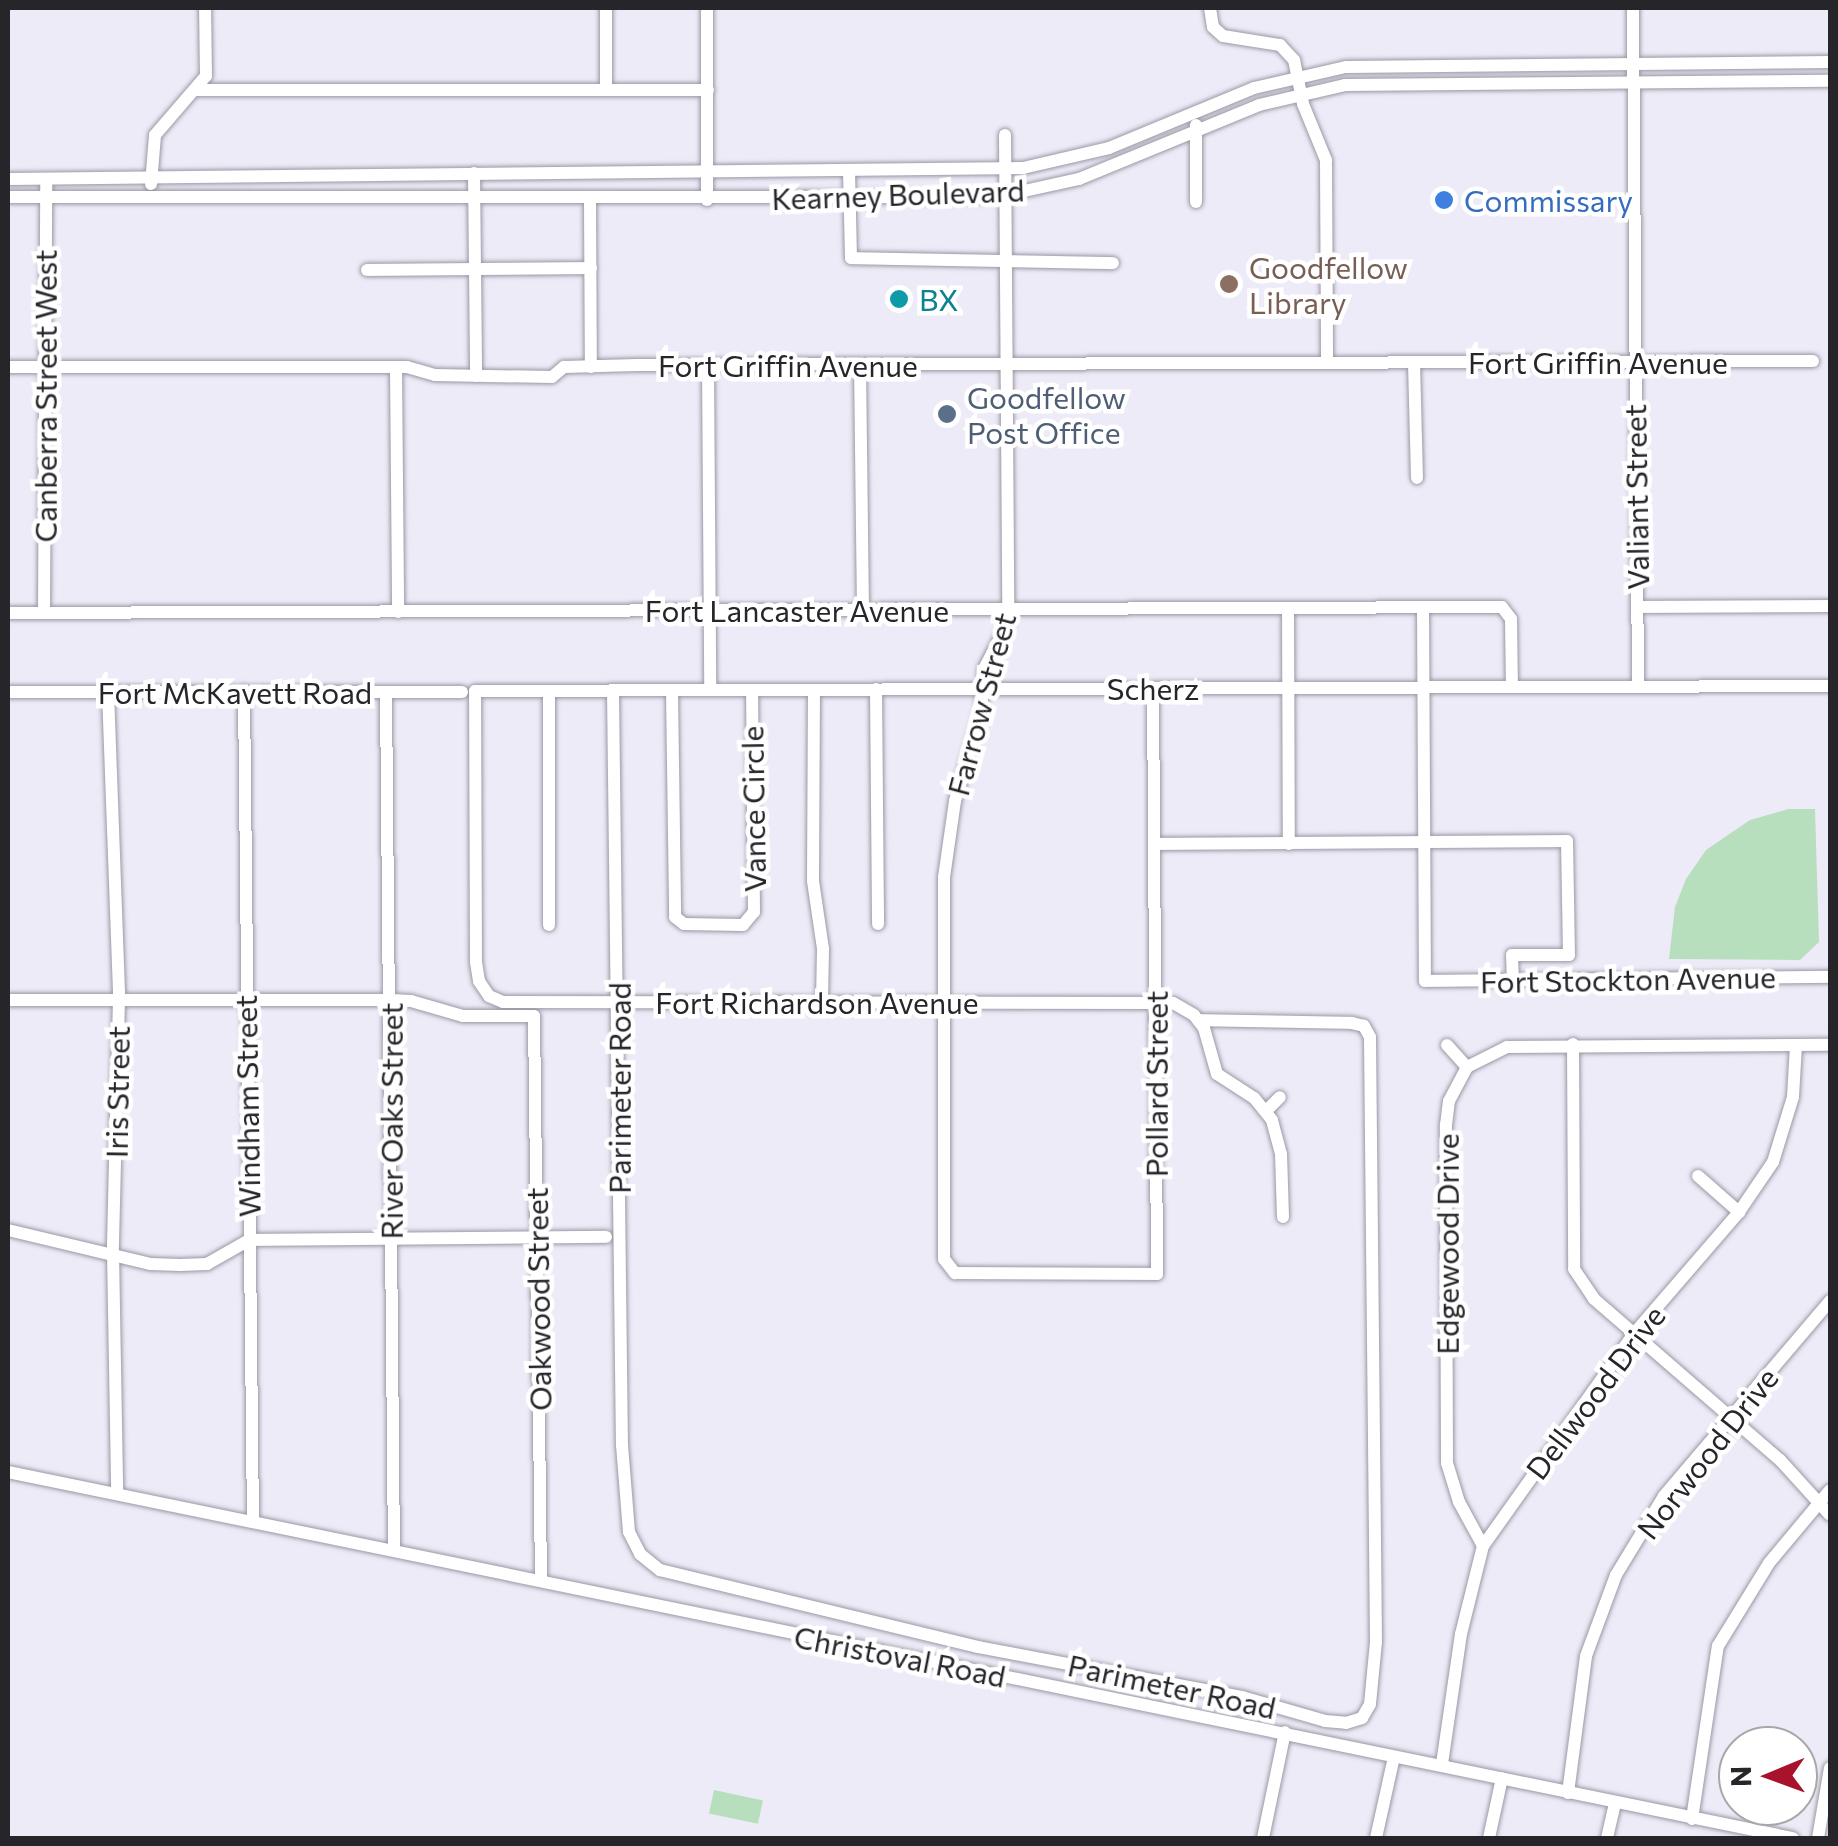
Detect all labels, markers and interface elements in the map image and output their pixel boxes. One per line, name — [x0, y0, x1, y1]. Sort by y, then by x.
street label: Kearney Boulevard — [771, 172, 1025, 216]
place label: Commissary — [1464, 182, 1633, 218]
marker: Commissary — [1433, 189, 1455, 211]
place label: Goodfellow Library — [1249, 249, 1408, 320]
street label: Canberra Street West — [27, 250, 63, 542]
marker: Goodfellow Library — [1218, 273, 1240, 295]
place label: BX — [919, 281, 959, 317]
marker: BX — [888, 288, 910, 310]
street label: Fort Griffin Avenue — [1468, 344, 1728, 380]
street label: Fort Griffin Avenue — [658, 347, 918, 383]
place label: Goodfellow Post Office — [967, 379, 1126, 450]
marker: Goodfellow Post Office — [936, 403, 958, 425]
street label: Valiant Street — [1616, 404, 1656, 590]
street label: Fort Lancaster Avenue — [645, 592, 949, 628]
street label: Farrow Street — [939, 609, 1023, 799]
street label: Scherz — [1107, 670, 1199, 706]
street label: Fort McKavett Road — [98, 674, 372, 710]
street label: Vance Circle — [734, 726, 772, 892]
street label: Fort Stockton Avenue — [1480, 958, 1776, 1000]
street label: Parimeter Road — [601, 982, 637, 1194]
street label: Fort Richardson Avenue — [655, 984, 979, 1020]
street label: Pollard Street — [1138, 991, 1174, 1177]
street label: Windham Street — [227, 994, 267, 1218]
street label: River Oaks Street — [373, 1003, 409, 1239]
street label: Iris Street — [98, 1026, 136, 1158]
street label: Edgewood Drive — [1429, 1133, 1465, 1355]
street label: Oakwood Street — [518, 1187, 558, 1411]
street label: Dellwood Drive — [1518, 1298, 1672, 1486]
street label: Norwood Drive — [1629, 1360, 1785, 1546]
street label: Christoval Road — [791, 1618, 1009, 1694]
street label: Parimeter Road — [1065, 1646, 1279, 1726]
north arrow — [1718, 1726, 1818, 1826]
text: N — [1723, 1766, 1757, 1787]

